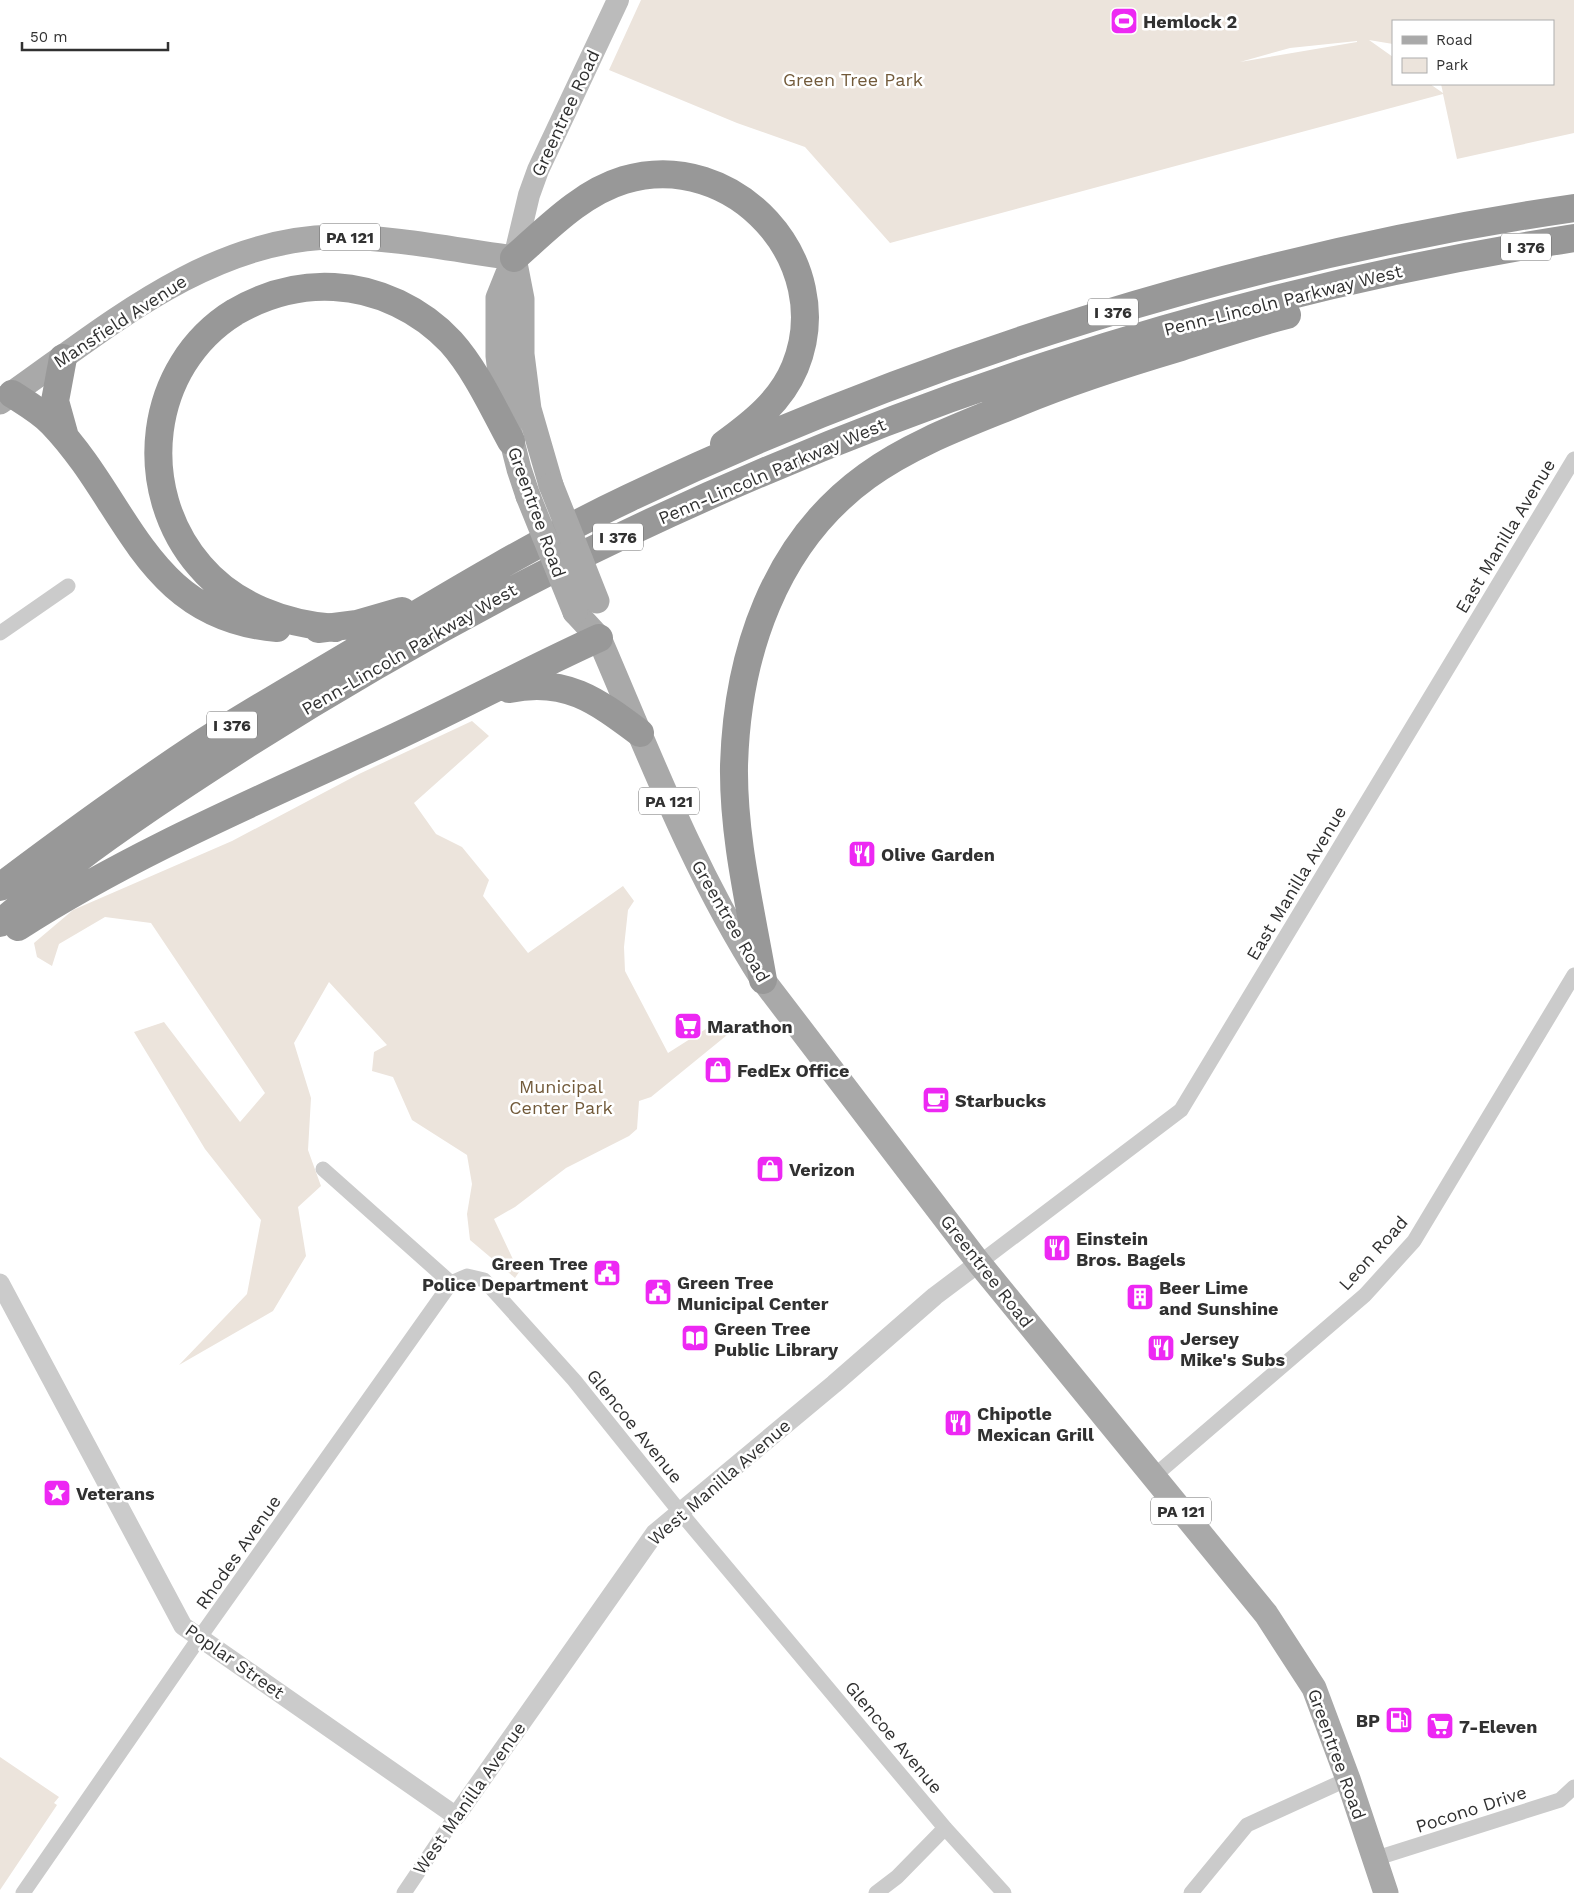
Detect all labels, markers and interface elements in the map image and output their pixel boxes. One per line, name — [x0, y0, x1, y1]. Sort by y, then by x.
sports icon: Hemlock 2 — [1109, 6, 1139, 36]
place label: Hemlock 2 — [1143, 11, 1237, 32]
scale bar — [22, 20, 169, 52]
legend — [1392, 20, 1554, 85]
text: 50 m — [30, 28, 67, 46]
text: Road — [1436, 31, 1473, 49]
street label: Greentree Road — [526, 46, 604, 180]
text: Park — [1436, 56, 1469, 74]
park label: Green Tree Park — [783, 69, 923, 90]
road number: PA 121 — [320, 223, 380, 250]
road number: I 376 — [1501, 233, 1551, 260]
street label: Penn-Lincoln Parkway West — [1162, 260, 1405, 340]
street label: Mansfield Avenue — [50, 270, 190, 372]
road number: I 376 — [1088, 298, 1138, 326]
street label: Penn-Lincoln Parkway West — [655, 413, 889, 529]
street label: Greentree Road — [504, 444, 570, 580]
street label: East Manilla Avenue — [1451, 455, 1559, 617]
road number: I 376 — [593, 524, 643, 550]
street label: Penn-Lincoln Parkway West — [298, 578, 521, 719]
road number: I 376 — [207, 712, 257, 738]
road number: PA 121 — [639, 788, 699, 814]
street label: East Manilla Avenue — [1242, 802, 1350, 964]
restaurant icon: Olive Garden — [847, 839, 877, 869]
place label: Olive Garden — [881, 844, 995, 865]
street label: Greentree Road — [688, 856, 774, 986]
supermarket icon: Marathon — [673, 1011, 703, 1041]
place label: Marathon — [707, 1016, 793, 1037]
shop icon: FedEx Office — [703, 1055, 733, 1085]
place label: FedEx Office — [737, 1060, 849, 1081]
park label: Municipal Center Park — [509, 1076, 613, 1118]
cafe icon: Starbucks — [921, 1085, 951, 1115]
place label: Starbucks — [955, 1090, 1047, 1111]
shop icon: Verizon — [755, 1154, 785, 1184]
place label: Verizon — [789, 1159, 855, 1180]
street label: Greentree Road — [936, 1210, 1038, 1332]
street label: Leon Road — [1334, 1211, 1412, 1295]
place label: Einstein Bros. Bagels — [1076, 1228, 1186, 1270]
restaurant icon: Einstein Bros. Bagels — [1042, 1233, 1072, 1263]
place label: Green Tree Police Department — [422, 1253, 588, 1295]
public building icon: Green Tree Police Department — [592, 1258, 622, 1288]
place label: Green Tree Municipal Center — [677, 1272, 829, 1314]
public building icon: Green Tree Municipal Center — [643, 1277, 673, 1307]
place label: Beer Lime and Sunshine — [1159, 1277, 1278, 1319]
building icon: Beer Lime and Sunshine — [1125, 1282, 1155, 1312]
place label: Green Tree Public Library — [714, 1318, 839, 1360]
library icon: Green Tree Public Library — [680, 1323, 710, 1353]
place label: Jersey Mike's Subs — [1180, 1328, 1285, 1370]
restaurant icon: Jersey Mike's Subs — [1146, 1333, 1176, 1363]
street label: Glencoe Avenue — [583, 1365, 687, 1487]
place label: Chipotle Mexican Grill — [977, 1403, 1094, 1445]
restaurant icon: Chipotle Mexican Grill — [943, 1408, 973, 1438]
street label: West Manilla Avenue — [644, 1415, 794, 1549]
place icon: Veterans — [42, 1478, 72, 1508]
place label: Veterans — [76, 1483, 155, 1504]
street label: Rhodes Avenue — [191, 1491, 285, 1613]
road number: PA 121 — [1151, 1498, 1211, 1524]
street label: Poplar Street — [182, 1619, 289, 1703]
street label: Glencoe Avenue — [841, 1676, 947, 1798]
street label: Greentree Road — [1304, 1686, 1370, 1822]
fuel station icon: BP — [1384, 1705, 1414, 1735]
place label: BP — [1356, 1710, 1380, 1731]
supermarket icon: 7-Eleven — [1425, 1711, 1455, 1741]
place label: 7-Eleven — [1459, 1716, 1537, 1737]
street label: West Manilla Avenue — [408, 1718, 530, 1878]
street label: Pocono Drive — [1413, 1781, 1529, 1837]

